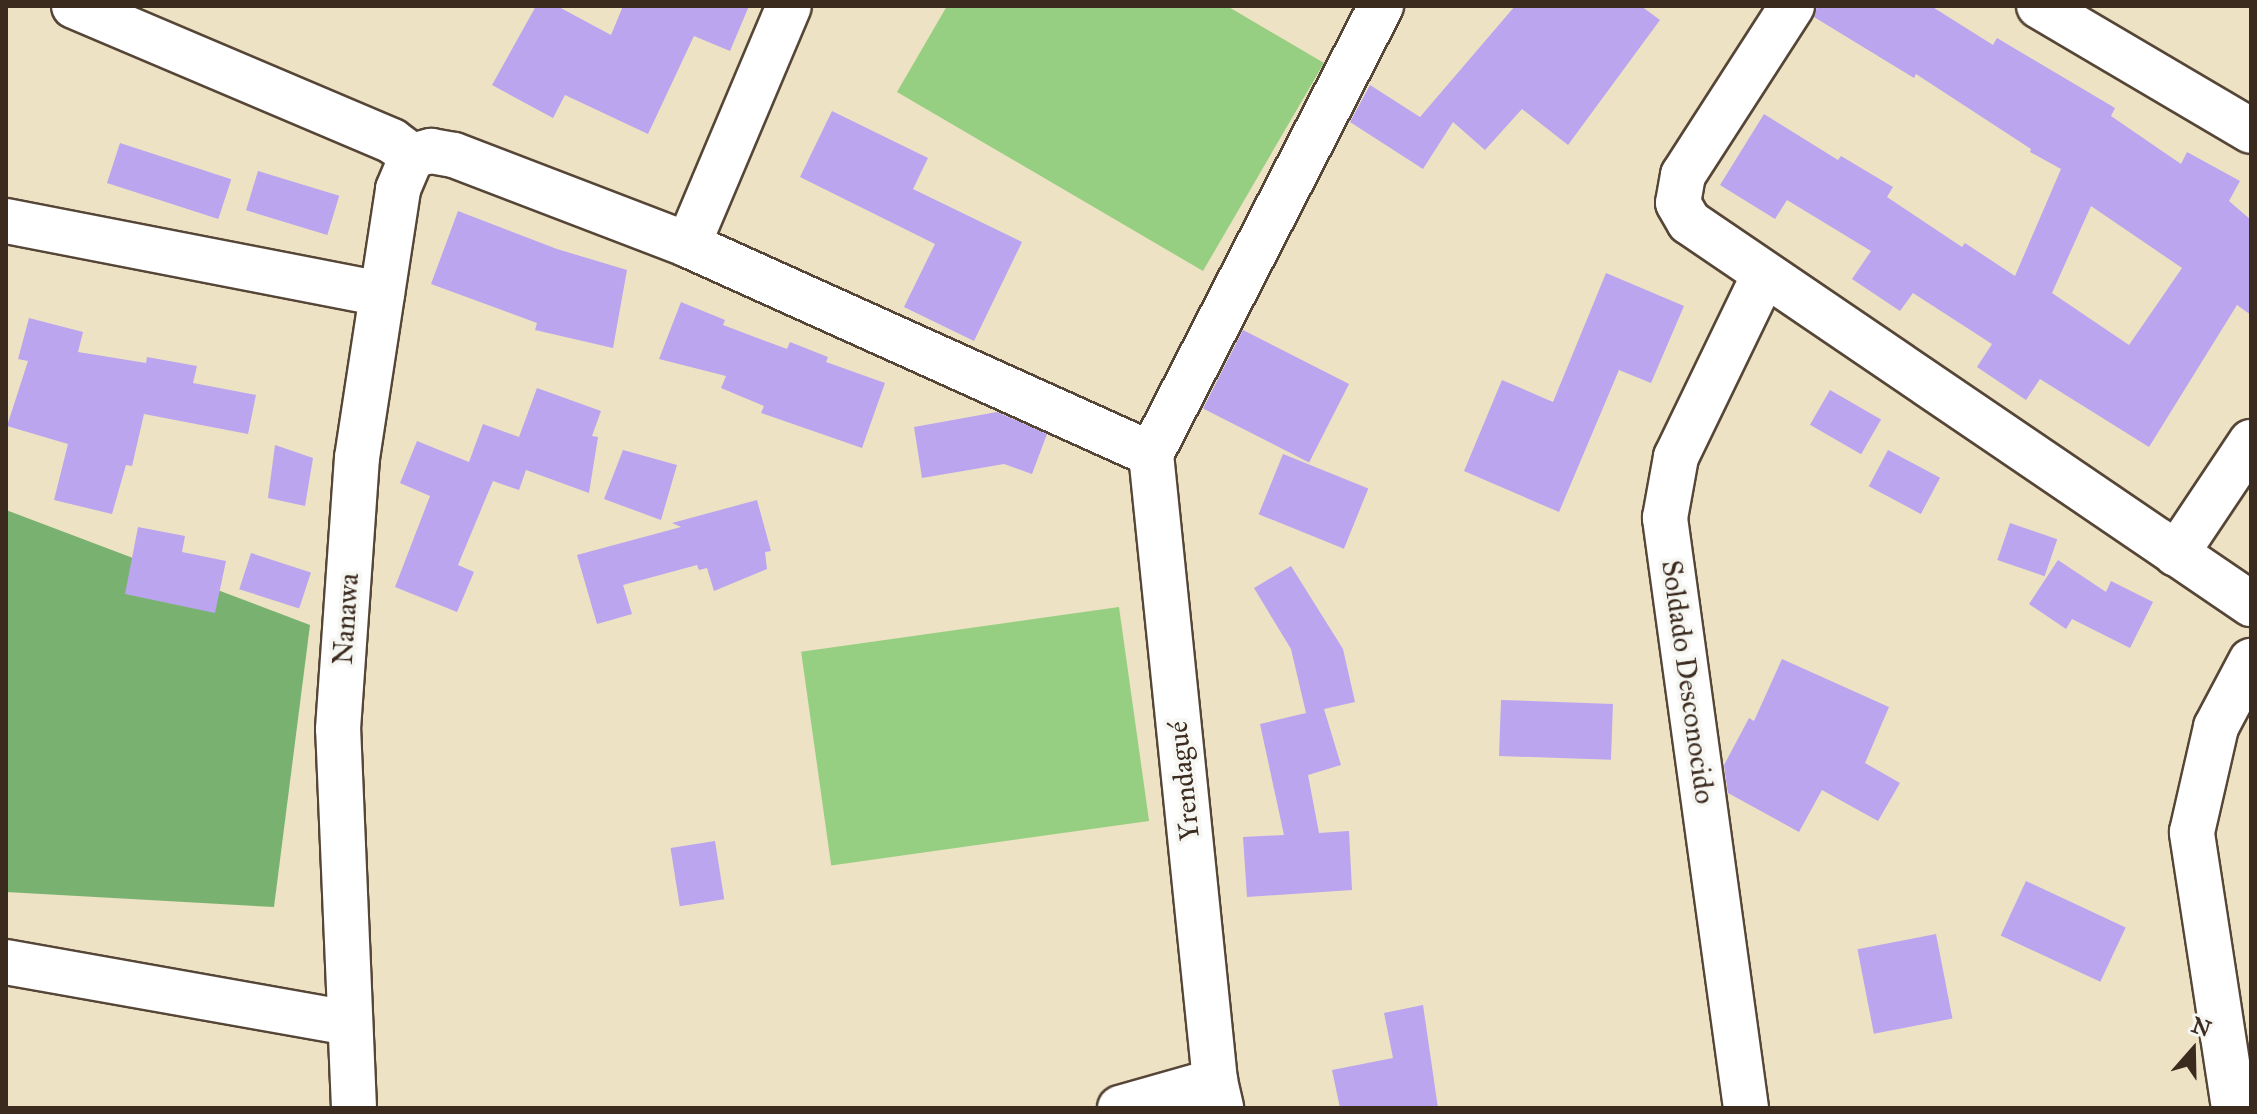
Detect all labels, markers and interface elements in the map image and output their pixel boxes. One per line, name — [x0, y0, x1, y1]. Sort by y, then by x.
street label: Soldado Desconocido — [1654, 558, 1722, 806]
street label: Nanawa — [326, 572, 366, 666]
street label: Yrendagué — [1161, 720, 1207, 842]
north arrow — [2153, 1010, 2233, 1090]
text: N — [2188, 1011, 2215, 1043]

